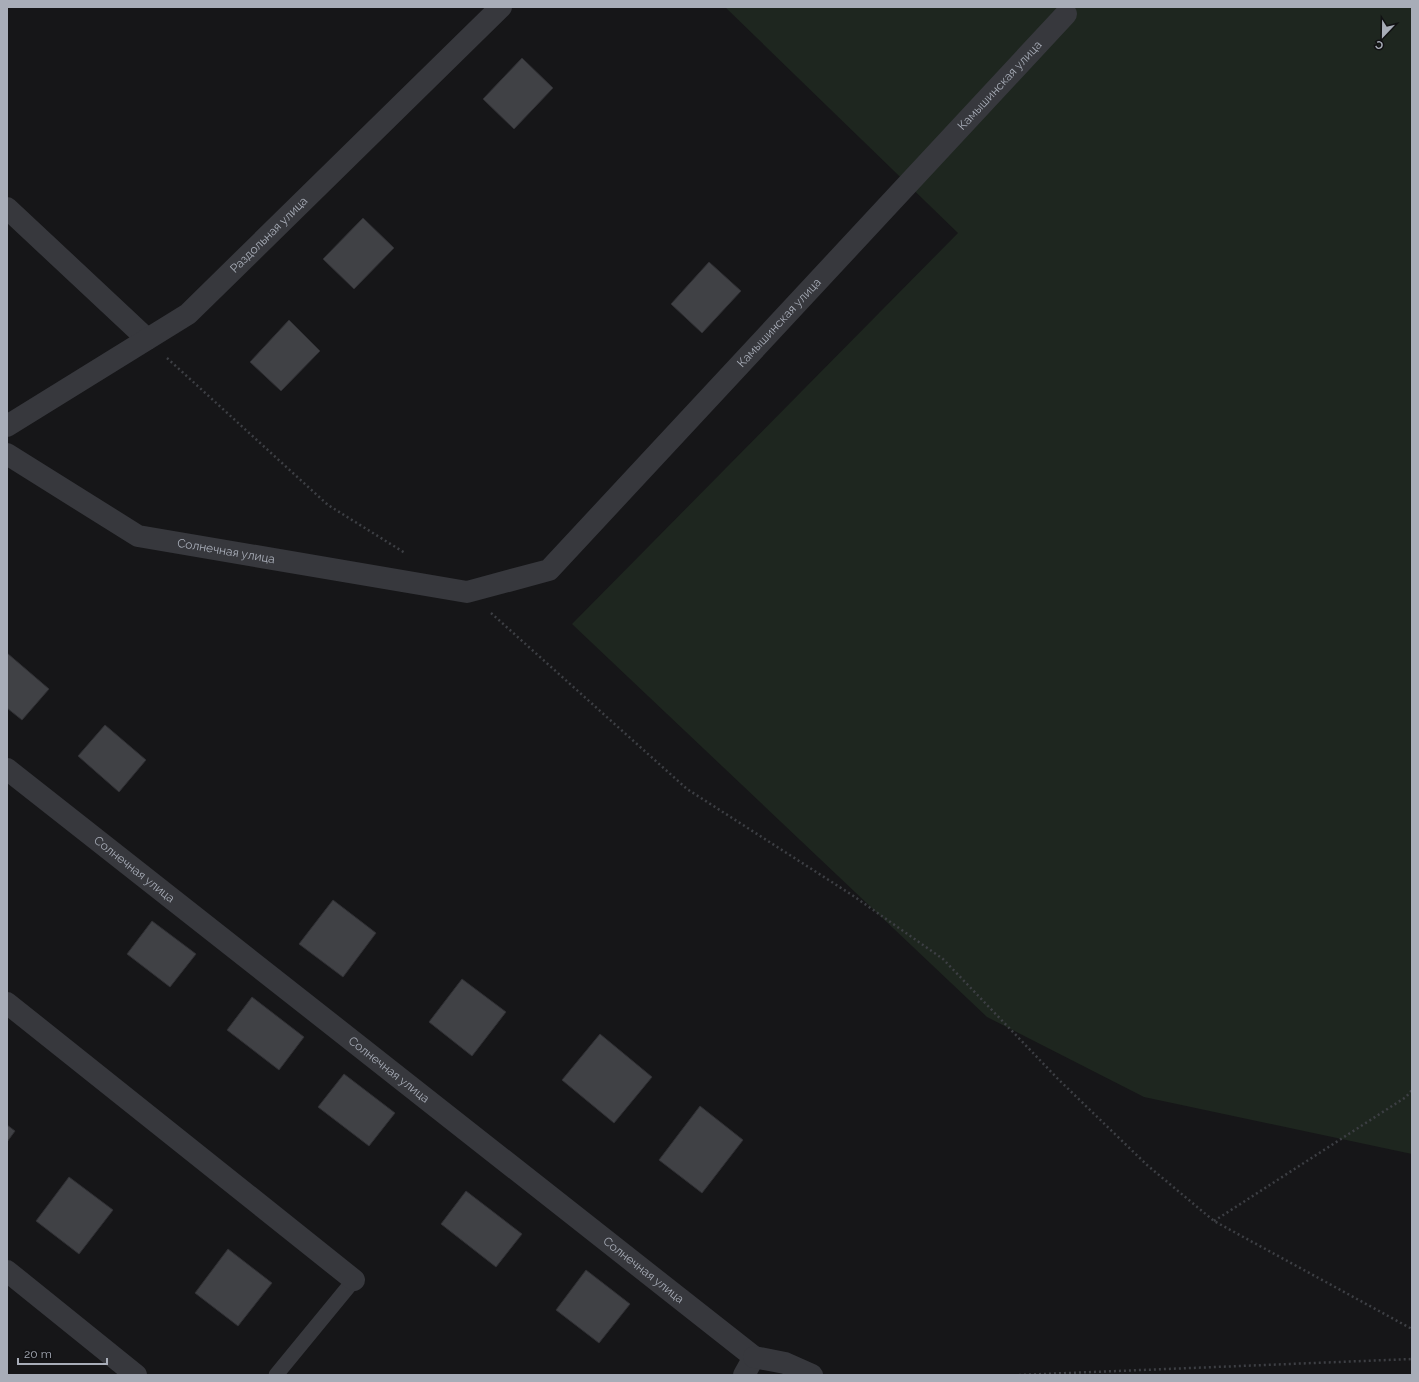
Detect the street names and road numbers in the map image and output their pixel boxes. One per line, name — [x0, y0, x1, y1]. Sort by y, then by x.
street label: Камышинская улица — [955, 38, 1045, 133]
street label: Раздольная улица — [227, 194, 310, 276]
street label: Камышинская улица — [734, 275, 824, 370]
street label: Солнечная улица — [176, 536, 276, 566]
street label: Солнечная улица — [91, 833, 177, 905]
street label: Солнечная улица — [346, 1034, 432, 1106]
street label: Солнечная улица — [600, 1234, 687, 1306]

